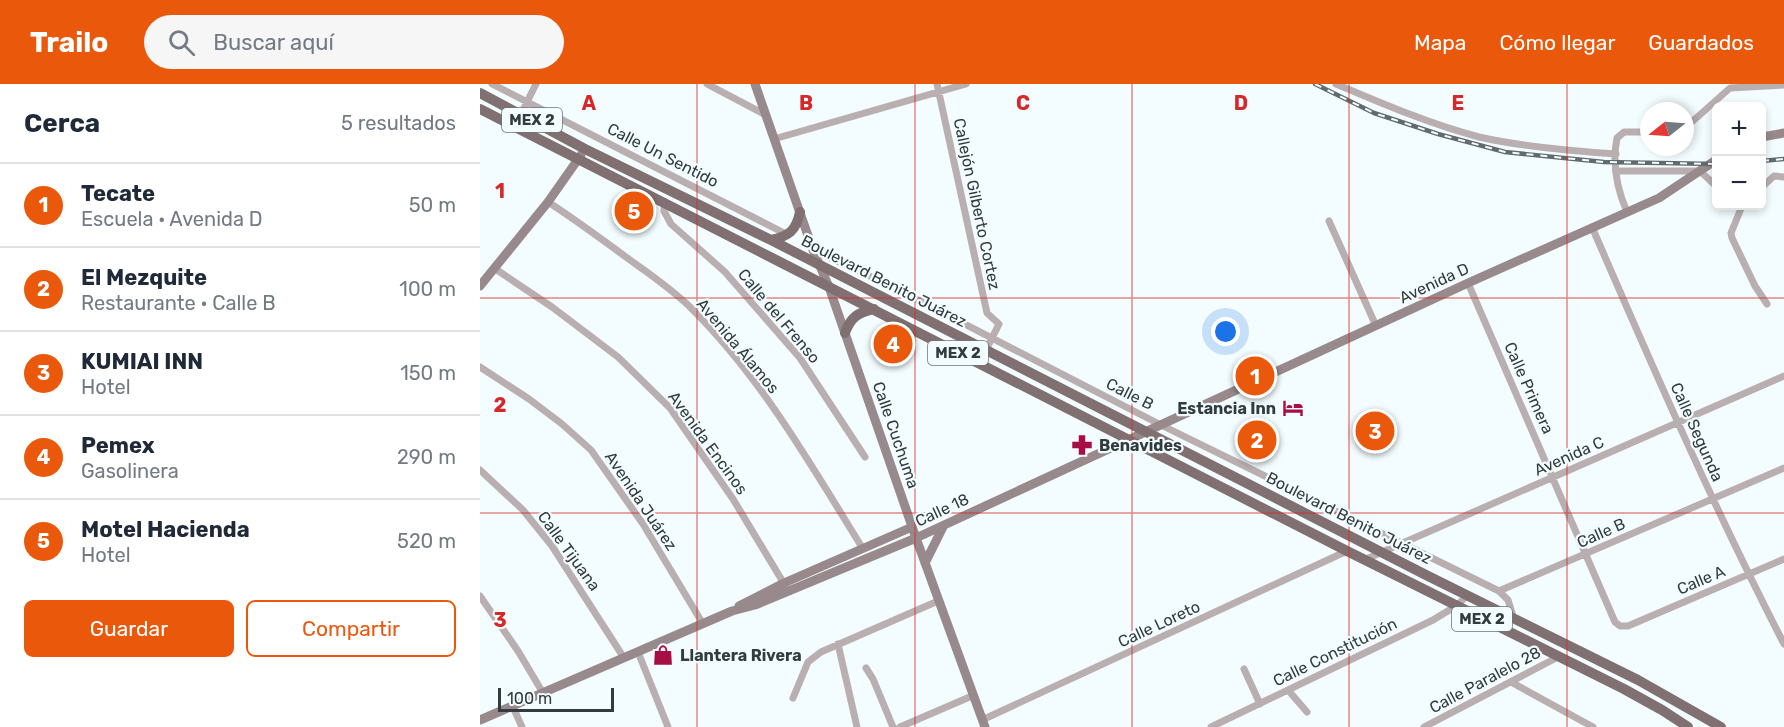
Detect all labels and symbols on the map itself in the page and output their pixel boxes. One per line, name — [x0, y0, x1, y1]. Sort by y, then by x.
text: A — [582, 91, 597, 115]
text: B — [799, 91, 813, 115]
text: C — [1016, 91, 1030, 115]
text: D — [1234, 91, 1248, 115]
text: E — [1452, 91, 1464, 115]
north arrow — [1640, 102, 1694, 156]
road number: MEX 2 — [502, 108, 562, 132]
street label: Callejón Gilberto Cortez — [950, 116, 1004, 292]
street label: Calle Un Sentido — [604, 119, 722, 191]
text: 1 — [495, 179, 505, 203]
pin: 5 — [614, 188, 654, 234]
street label: Boulevard Benito Juárez — [798, 231, 970, 331]
street label: Avenida D — [1396, 259, 1472, 307]
street label: Calle del Frenso — [734, 265, 824, 367]
street label: Avenida Álamos — [693, 295, 783, 397]
your location — [1211, 317, 1240, 346]
pin: 4 — [874, 322, 912, 366]
street label: Calle Primera — [1500, 339, 1558, 437]
road number: MEX 2 — [928, 341, 988, 365]
pin: 1 — [1236, 354, 1274, 398]
street label: Calle B — [1103, 374, 1157, 414]
street label: Calle Cuchuma — [869, 379, 923, 491]
street label: Calle Segunda — [1667, 380, 1727, 484]
street label: Avenida Encinos — [664, 388, 752, 498]
text: 2 — [494, 393, 507, 417]
hotel icon: Estancia Inn — [1281, 396, 1305, 420]
place label: Estancia Inn — [1177, 399, 1276, 418]
pin: 3 — [1356, 408, 1394, 454]
pin: 2 — [1238, 418, 1276, 462]
street label: Avenida C — [1531, 432, 1607, 480]
pharmacy icon: Benavides — [1070, 433, 1094, 457]
place label: Benavides — [1099, 436, 1182, 455]
street label: Avenida Juárez — [601, 448, 681, 554]
street label: Boulevard Benito Juárez — [1263, 468, 1435, 568]
street label: Calle 18 — [912, 489, 972, 531]
street label: Calle Tijuana — [534, 507, 604, 595]
street label: Calle B — [1574, 514, 1628, 552]
street label: Calle A — [1674, 561, 1728, 599]
street label: Calle Loreto — [1115, 597, 1203, 651]
road number: MEX 2 — [1452, 607, 1512, 631]
text: 3 — [493, 608, 507, 632]
street label: Calle Constitución — [1270, 614, 1400, 690]
shop icon: Llantera Rivera — [651, 643, 675, 667]
street label: Calle Paralelo 28 — [1426, 643, 1544, 717]
place label: Llantera Rivera — [680, 646, 802, 665]
scale bar — [498, 685, 614, 712]

